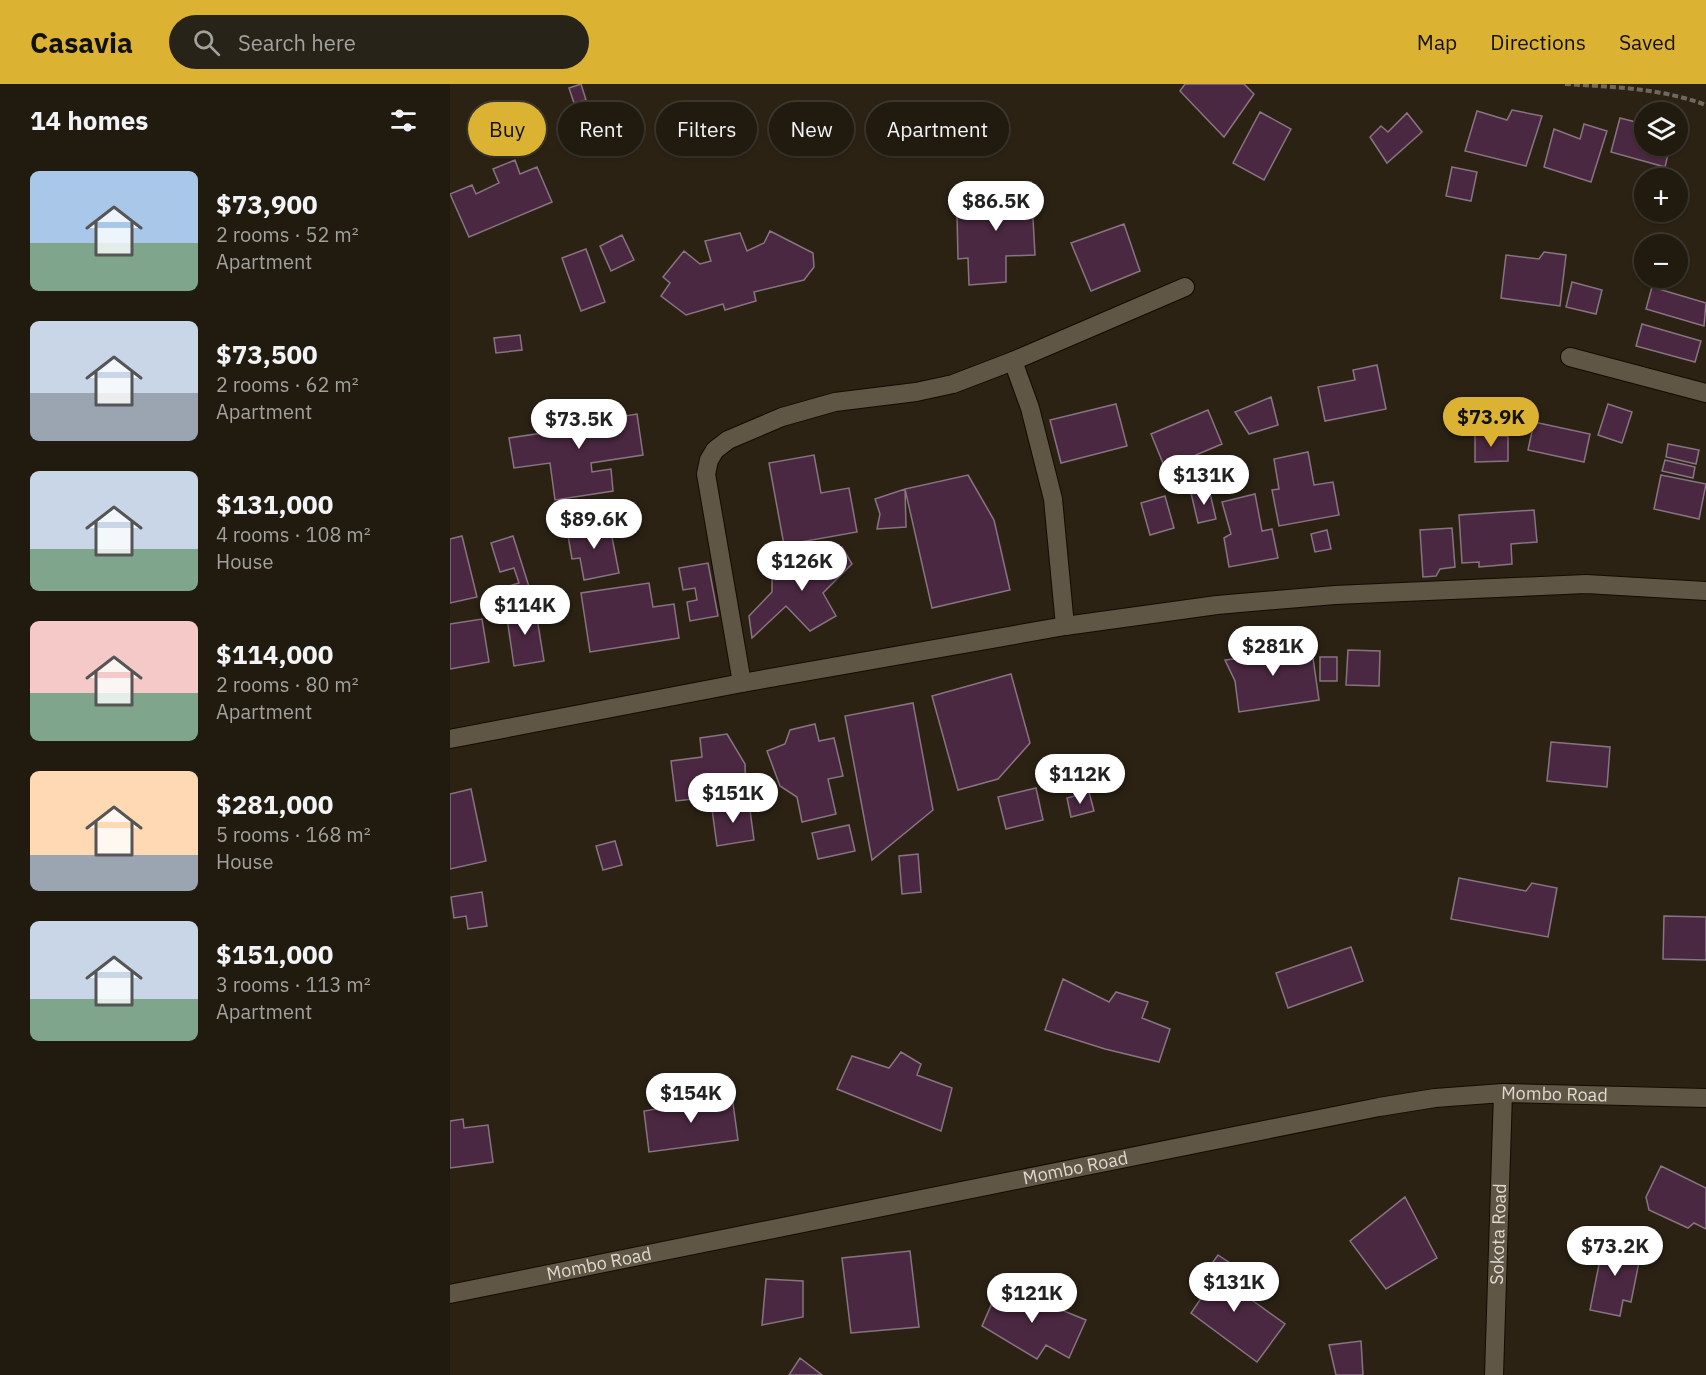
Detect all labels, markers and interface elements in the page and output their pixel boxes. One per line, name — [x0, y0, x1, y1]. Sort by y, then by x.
search box — [169, 15, 589, 69]
text: Casavia — [30, 24, 133, 61]
icon: search — [190, 26, 223, 59]
text: Search here — [238, 28, 356, 57]
text: Map — [1417, 28, 1457, 56]
text: Directions — [1490, 28, 1586, 56]
text: Saved — [1619, 28, 1676, 56]
chip: Buy — [468, 102, 546, 156]
chip: Rent — [558, 102, 644, 156]
chip: Filters — [656, 102, 757, 156]
chip: New — [769, 102, 854, 156]
chip: Apartment — [866, 102, 1009, 156]
map controls — [1634, 102, 1688, 288]
button: layers — [1634, 102, 1688, 156]
text: 14 homes — [30, 103, 148, 137]
icon: filters — [387, 104, 420, 137]
button: + — [1634, 168, 1688, 222]
pin: $86.5K — [947, 181, 1045, 232]
text: $73,900 — [216, 187, 318, 221]
text: $86.5K — [962, 187, 1030, 214]
icon: home — [78, 195, 150, 267]
text: 2 rooms · 52 m² — [216, 221, 359, 248]
button: − — [1634, 234, 1688, 288]
text: Apartment — [216, 248, 312, 275]
text: $73,500 — [216, 337, 318, 371]
icon: home — [78, 345, 150, 417]
text: 2 rooms · 62 m² — [216, 371, 359, 398]
pin: $73.9K — [1442, 397, 1540, 448]
text: Apartment — [216, 398, 312, 425]
pin: $73.5K — [530, 399, 628, 450]
text: $73.9K — [1457, 403, 1525, 430]
text: $73.5K — [545, 405, 613, 432]
pin: $131K — [1162, 455, 1246, 506]
text: $131K — [1173, 461, 1235, 488]
text: $131,000 — [216, 487, 333, 521]
icon: home — [78, 495, 150, 567]
pin: $89.6K — [545, 499, 643, 550]
text: $89.6K — [560, 505, 628, 532]
text: 4 rooms · 108 m² — [216, 521, 371, 548]
pin: $126K — [760, 541, 844, 592]
text: $126K — [771, 547, 833, 574]
text: House — [216, 548, 273, 575]
pin: $114K — [483, 585, 567, 636]
text: $114K — [494, 591, 556, 618]
pin: $281K — [1231, 626, 1315, 677]
text: $281K — [1242, 632, 1304, 659]
text: $114,000 — [216, 637, 333, 671]
icon: home — [78, 645, 150, 717]
text: 2 rooms · 80 m² — [216, 671, 359, 698]
text: Apartment — [216, 698, 312, 725]
pin: $112K — [1038, 754, 1122, 805]
text: $112K — [1049, 760, 1111, 787]
pin: $151K — [691, 773, 775, 824]
text: $151K — [702, 779, 764, 806]
text: $281,000 — [216, 787, 333, 821]
icon: home — [78, 795, 150, 867]
text: 5 rooms · 168 m² — [216, 821, 371, 848]
text: House — [216, 848, 273, 875]
text: $151,000 — [216, 937, 333, 971]
icon: home — [78, 945, 150, 1017]
text: 3 rooms · 113 m² — [216, 971, 371, 998]
text: Apartment — [216, 998, 312, 1025]
pin: $154K — [649, 1073, 733, 1124]
text: $154K — [660, 1079, 722, 1106]
street label: Mombo Road — [1501, 1081, 1608, 1107]
street label: Mombo Road — [1021, 1146, 1130, 1189]
street label: Sokota Road — [1485, 1183, 1511, 1285]
pin: $73.2K — [1566, 1226, 1664, 1277]
text: $73.2K — [1581, 1232, 1649, 1259]
street label: Mombo Road — [544, 1242, 653, 1285]
pin: $131K — [1192, 1262, 1276, 1313]
text: $131K — [1203, 1268, 1265, 1295]
pin: $121K — [990, 1273, 1074, 1324]
text: $121K — [1001, 1279, 1063, 1306]

